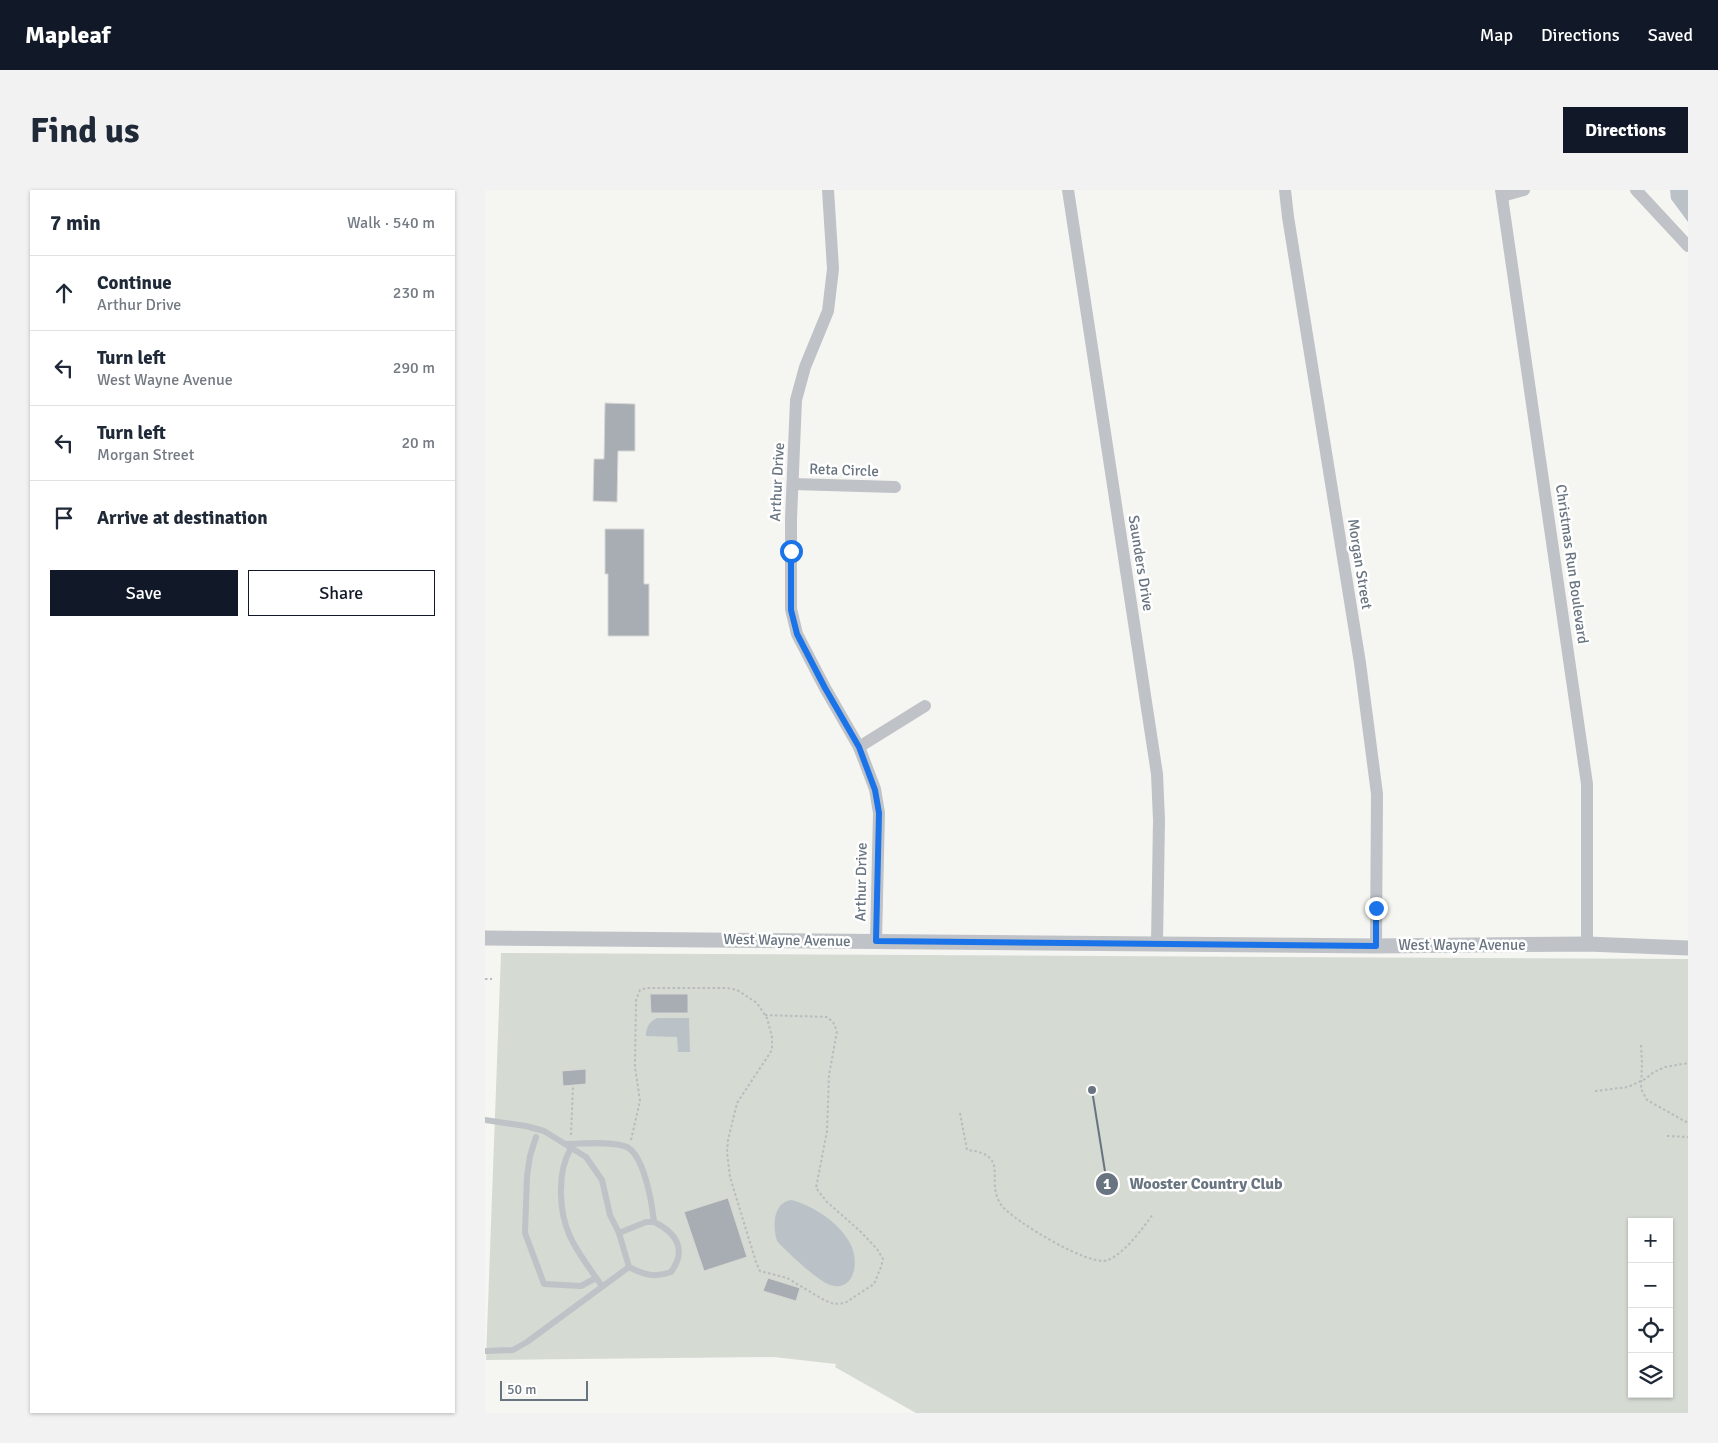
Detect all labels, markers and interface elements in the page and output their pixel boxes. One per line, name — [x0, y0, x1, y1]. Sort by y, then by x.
text: Mapleaf — [25, 20, 110, 50]
text: Map — [1480, 24, 1513, 46]
text: Directions — [1541, 24, 1620, 46]
text: Saved — [1648, 24, 1693, 46]
button: Directions — [1563, 107, 1688, 153]
text: Find us — [30, 109, 140, 152]
text: 7 min — [50, 210, 101, 236]
text: Walk · 540 m — [347, 213, 435, 233]
text: Continue — [97, 271, 172, 295]
icon: ahead — [50, 279, 78, 307]
text: 230 m — [393, 283, 435, 303]
text: Arthur Drive — [97, 295, 181, 315]
text: Turn left — [97, 346, 166, 370]
icon: left — [50, 354, 78, 382]
text: 290 m — [393, 358, 435, 378]
text: West Wayne Avenue — [97, 370, 233, 390]
text: Turn left — [97, 421, 166, 445]
icon: left — [50, 429, 78, 457]
text: 20 m — [401, 433, 435, 453]
street label: Arthur Drive — [766, 442, 788, 522]
text: Morgan Street — [97, 445, 194, 465]
street label: Reta Circle — [809, 460, 879, 480]
street label: Christmas Run Boulevard — [1552, 483, 1592, 645]
icon: arrive — [50, 504, 78, 532]
text: Arrive at destination — [97, 506, 268, 530]
street label: Saunders Drive — [1125, 514, 1157, 612]
street label: Morgan Street — [1344, 517, 1376, 611]
route start — [780, 540, 803, 563]
button: Save — [50, 570, 238, 616]
button: Share — [248, 570, 435, 616]
street label: Arthur Drive — [851, 842, 871, 922]
route end — [1365, 897, 1388, 920]
street label: West Wayne Avenue — [723, 930, 851, 950]
street label: West Wayne Avenue — [1398, 936, 1526, 954]
callout: Wooster Country Club — [1095, 1168, 1293, 1199]
text: Wooster Country Club — [1129, 1174, 1283, 1194]
text: 1 — [1103, 1175, 1111, 1193]
map controls — [1628, 1218, 1673, 1398]
button: + — [1628, 1218, 1673, 1263]
button: − — [1628, 1263, 1673, 1308]
button: locate — [1628, 1308, 1673, 1353]
button: layers — [1628, 1353, 1673, 1398]
scale bar — [500, 1378, 587, 1401]
text: 50 m — [507, 1381, 536, 1398]

